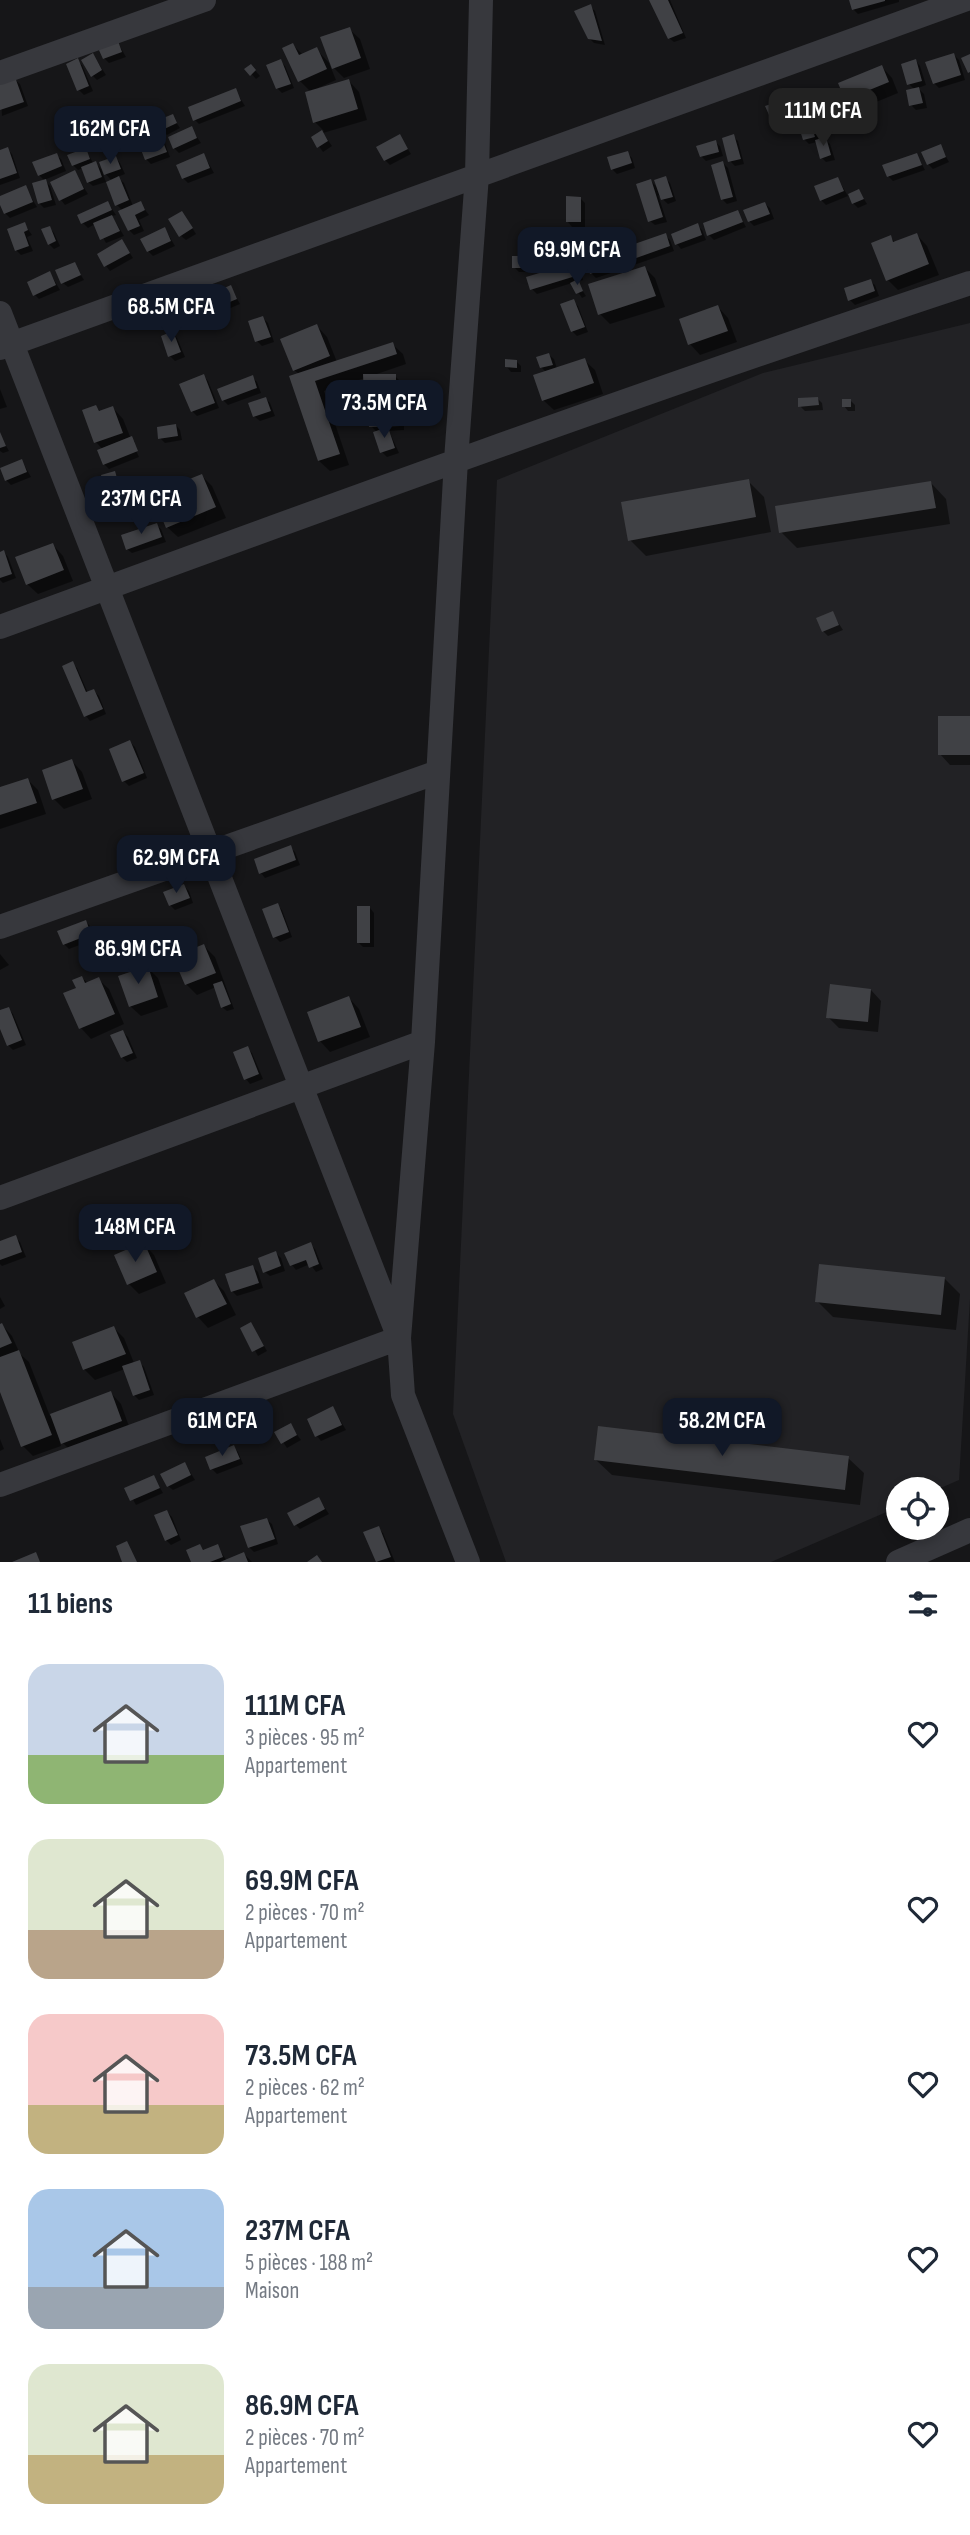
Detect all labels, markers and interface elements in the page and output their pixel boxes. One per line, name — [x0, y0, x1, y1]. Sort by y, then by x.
pin: 111M CFA — [751, 88, 895, 148]
text: 111M CFA — [785, 97, 861, 125]
pin: 162M CFA — [38, 106, 182, 166]
text: 162M CFA — [70, 115, 150, 143]
pin: 69.9M CFA — [497, 228, 657, 287]
text: 69.9M CFA — [534, 236, 620, 264]
pin: 68.5M CFA — [91, 284, 251, 344]
text: 68.5M CFA — [128, 293, 214, 321]
pin: 73.5M CFA — [304, 380, 464, 440]
text: 73.5M CFA — [341, 389, 427, 417]
pin: 237M CFA — [69, 476, 213, 536]
text: 237M CFA — [101, 485, 181, 513]
pin: 62.9M CFA — [96, 836, 256, 895]
text: 62.9M CFA — [133, 844, 219, 872]
pin: 86.9M CFA — [58, 926, 218, 986]
text: 86.9M CFA — [95, 935, 182, 963]
pin: 148M CFA — [63, 1204, 207, 1264]
text: 148M CFA — [95, 1213, 175, 1241]
pin: 61M CFA — [157, 1398, 287, 1458]
pin: 58.2M CFA — [642, 1398, 802, 1458]
text: 61M CFA — [187, 1407, 257, 1435]
text: 58.2M CFA — [679, 1407, 765, 1435]
map controls — [886, 1477, 949, 1540]
button: locate — [886, 1477, 949, 1540]
icon: filters — [904, 1585, 942, 1623]
text: 11 biens — [28, 1586, 113, 1622]
text: 111M CFA — [245, 1688, 345, 1724]
icon: home — [84, 1692, 168, 1776]
icon: heart — [904, 1715, 942, 1753]
text: 3 pièces · 95 m² — [245, 1724, 365, 1752]
text: Appartement — [245, 1752, 347, 1780]
text: 69.9M CFA — [245, 1863, 358, 1899]
icon: home — [84, 1867, 168, 1951]
icon: heart — [904, 1890, 942, 1928]
text: 2 pièces · 70 m² — [245, 1899, 365, 1927]
text: Appartement — [245, 1927, 347, 1955]
text: 73.5M CFA — [245, 2038, 357, 2074]
icon: home — [84, 2042, 168, 2126]
icon: heart — [904, 2065, 942, 2103]
text: 2 pièces · 62 m² — [245, 2074, 365, 2102]
text: Appartement — [245, 2102, 347, 2130]
text: 237M CFA — [245, 2213, 350, 2249]
icon: home — [84, 2217, 168, 2301]
icon: heart — [904, 2240, 942, 2278]
text: 5 pièces · 188 m² — [245, 2249, 373, 2277]
text: Maison — [245, 2277, 299, 2305]
text: 86.9M CFA — [245, 2388, 358, 2424]
icon: home — [84, 2392, 168, 2476]
icon: heart — [904, 2415, 942, 2453]
text: 2 pièces · 70 m² — [245, 2424, 365, 2452]
text: Appartement — [245, 2452, 347, 2480]

